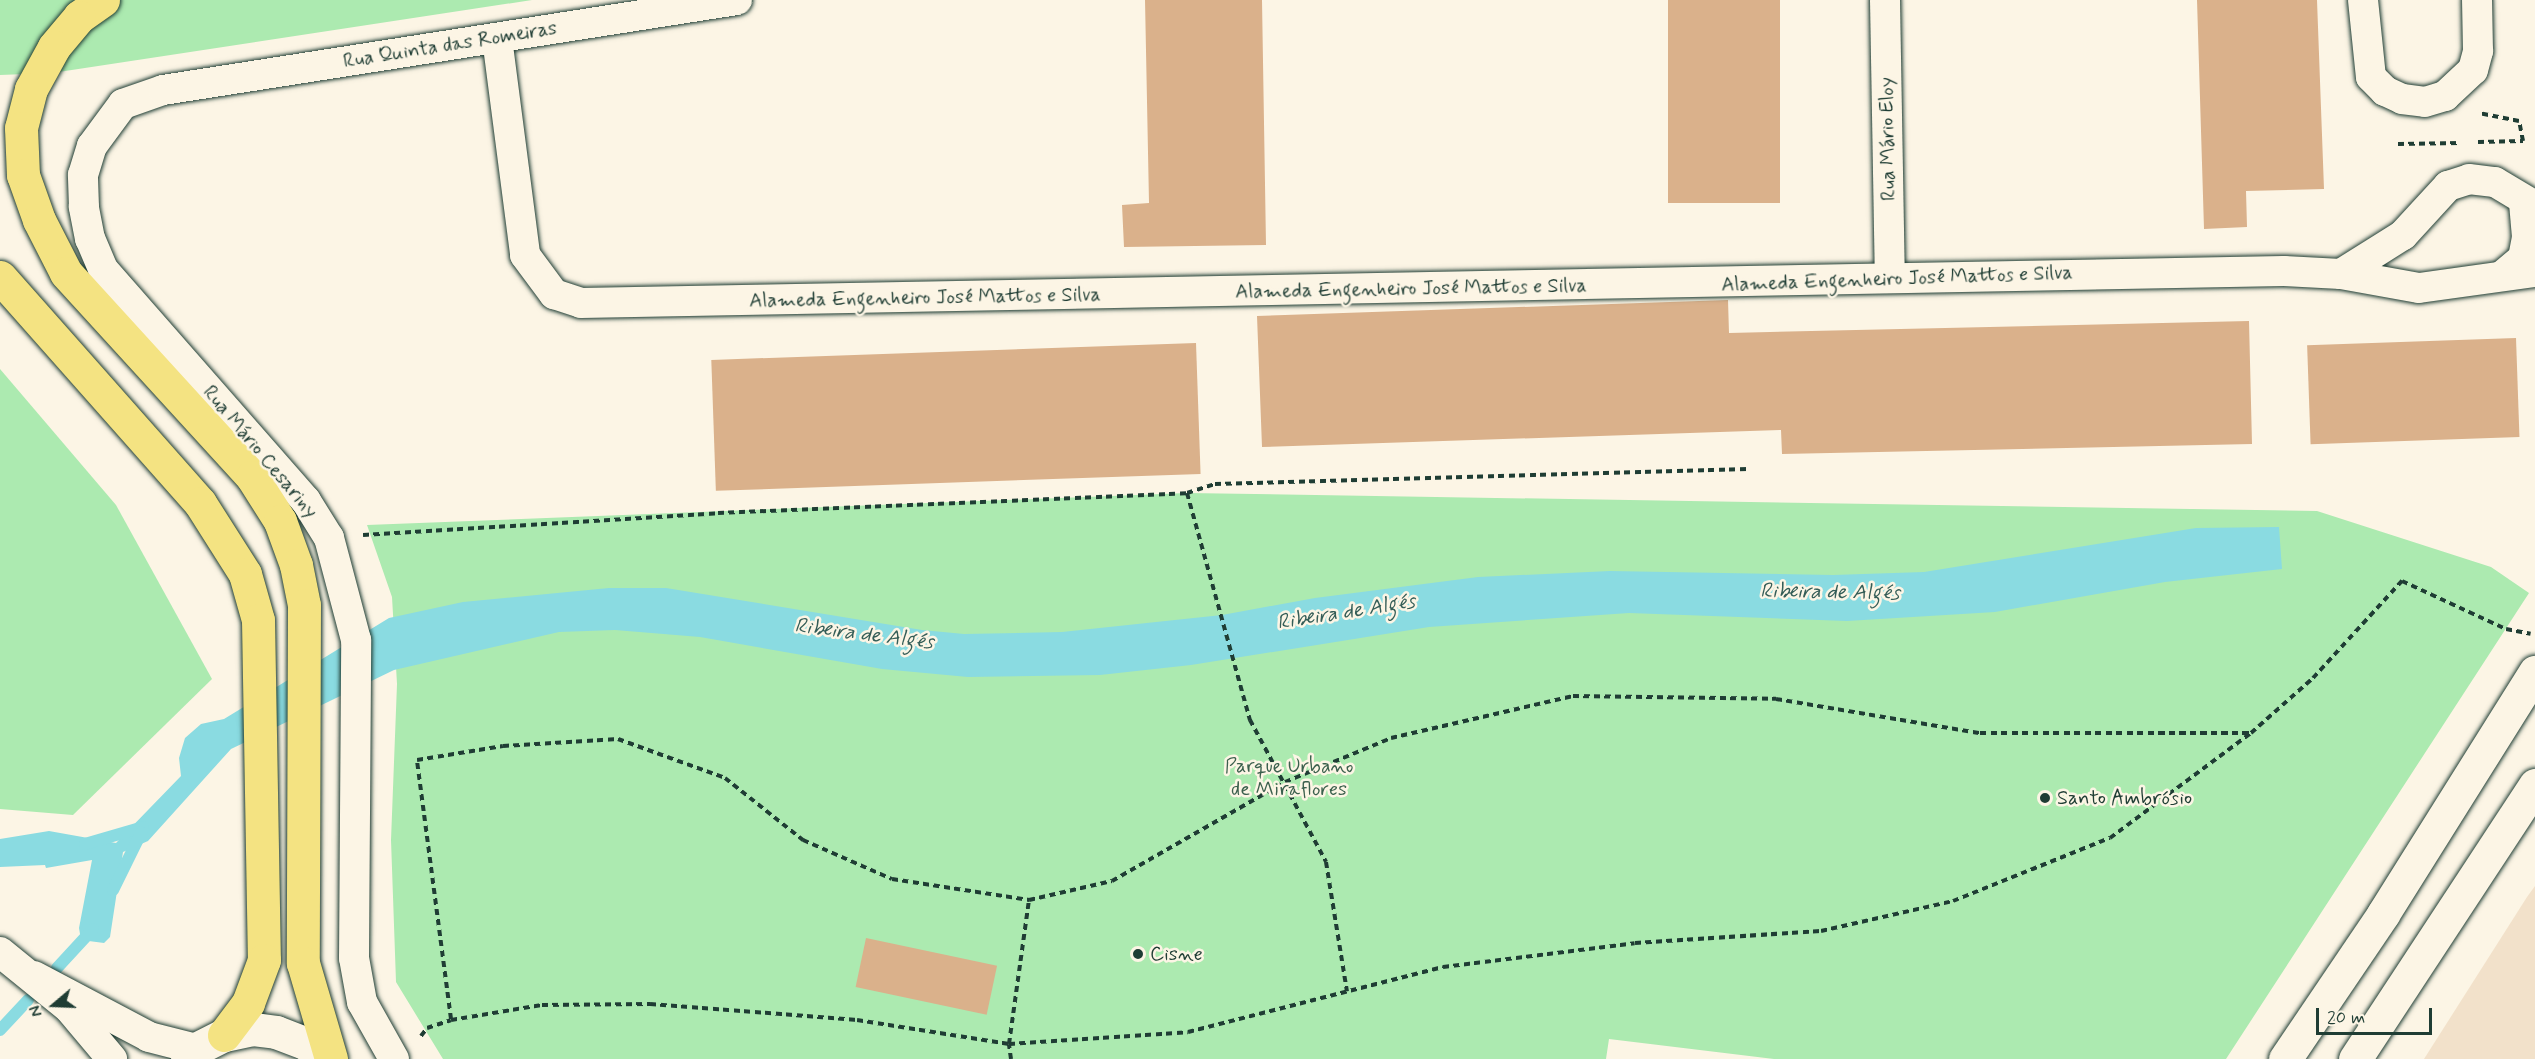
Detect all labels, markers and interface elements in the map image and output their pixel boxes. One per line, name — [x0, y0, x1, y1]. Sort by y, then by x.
street label: Rua Quinta das Romeiras — [341, 16, 559, 74]
street label: Rua Mário Eloy — [1875, 77, 1901, 201]
street label: Alameda Engenheiro José Mattos e Silva — [1722, 261, 2072, 297]
street label: Alameda Engenheiro José Mattos e Silva — [1237, 274, 1585, 304]
street label: Alameda Engenheiro José Mattos e Silva — [751, 283, 1099, 313]
street label: Rua Mário Cesariny — [198, 381, 322, 523]
water label: Ribeira de Algés — [1760, 578, 1900, 606]
water label: Ribeira de Algés — [1275, 589, 1417, 635]
water label: Ribeira de Algés — [793, 613, 935, 655]
park label: Parque Urbano de Miraflores — [1225, 754, 1353, 801]
place label: Santo Ambrósio — [2057, 786, 2192, 810]
marker: Santo Ambrósio — [2038, 791, 2052, 805]
place label: Cisne — [1150, 942, 1203, 966]
marker: Cisne — [1131, 947, 1145, 961]
north arrow — [24, 975, 84, 1035]
scale bar — [2319, 996, 2434, 1034]
text: N — [25, 1003, 48, 1019]
text: 20 m — [2327, 1006, 2365, 1030]

